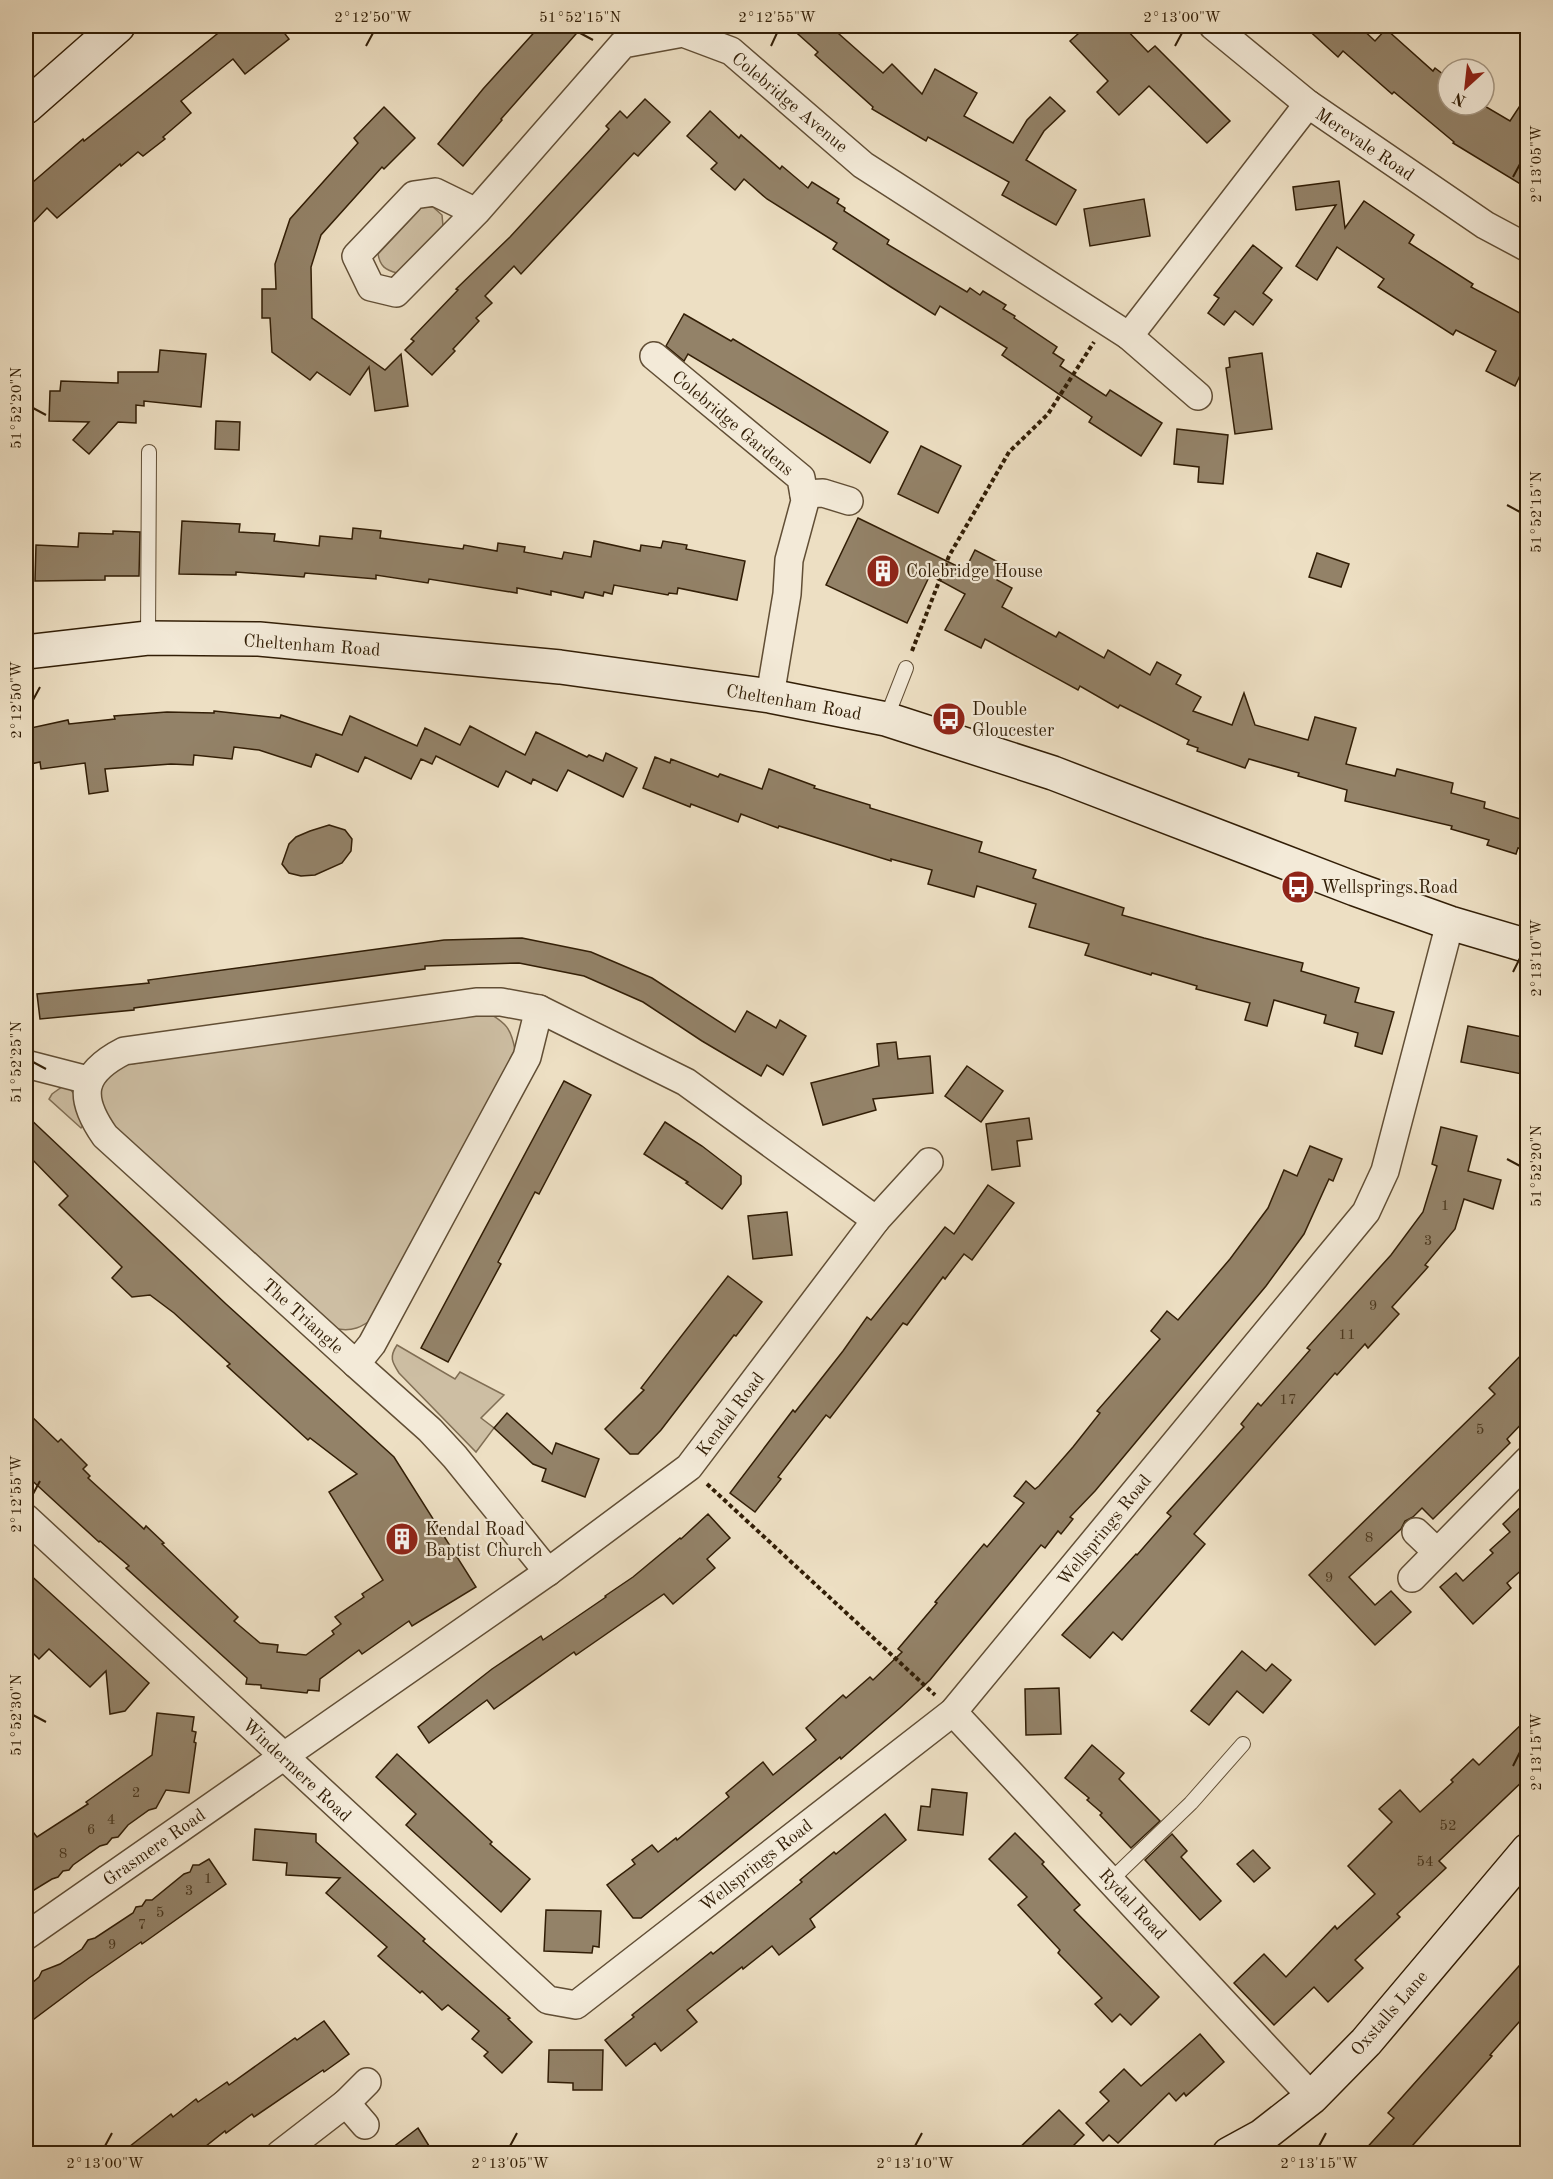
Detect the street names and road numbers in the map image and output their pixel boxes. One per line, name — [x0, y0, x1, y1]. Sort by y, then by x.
street label: Colebridge Avenue — [728, 49, 851, 156]
street label: Merevale Road — [1312, 105, 1417, 184]
street label: Colebridge Gardens — [668, 368, 797, 480]
street label: Cheltenham Road — [243, 632, 381, 660]
street label: Cheltenham Road — [725, 682, 863, 724]
street label: The Triangle — [258, 1276, 346, 1358]
street label: Kendal Road — [694, 1369, 768, 1460]
street label: Wellsprings Road — [1055, 1472, 1155, 1590]
street label: Windermere Road — [238, 1716, 354, 1826]
street label: Grasmere Road — [100, 1806, 209, 1890]
street label: Wellsprings Road — [697, 1816, 816, 1915]
street label: Rydal Road — [1095, 1866, 1169, 1944]
street label: Oxstalls Lane — [1348, 1968, 1431, 2060]

